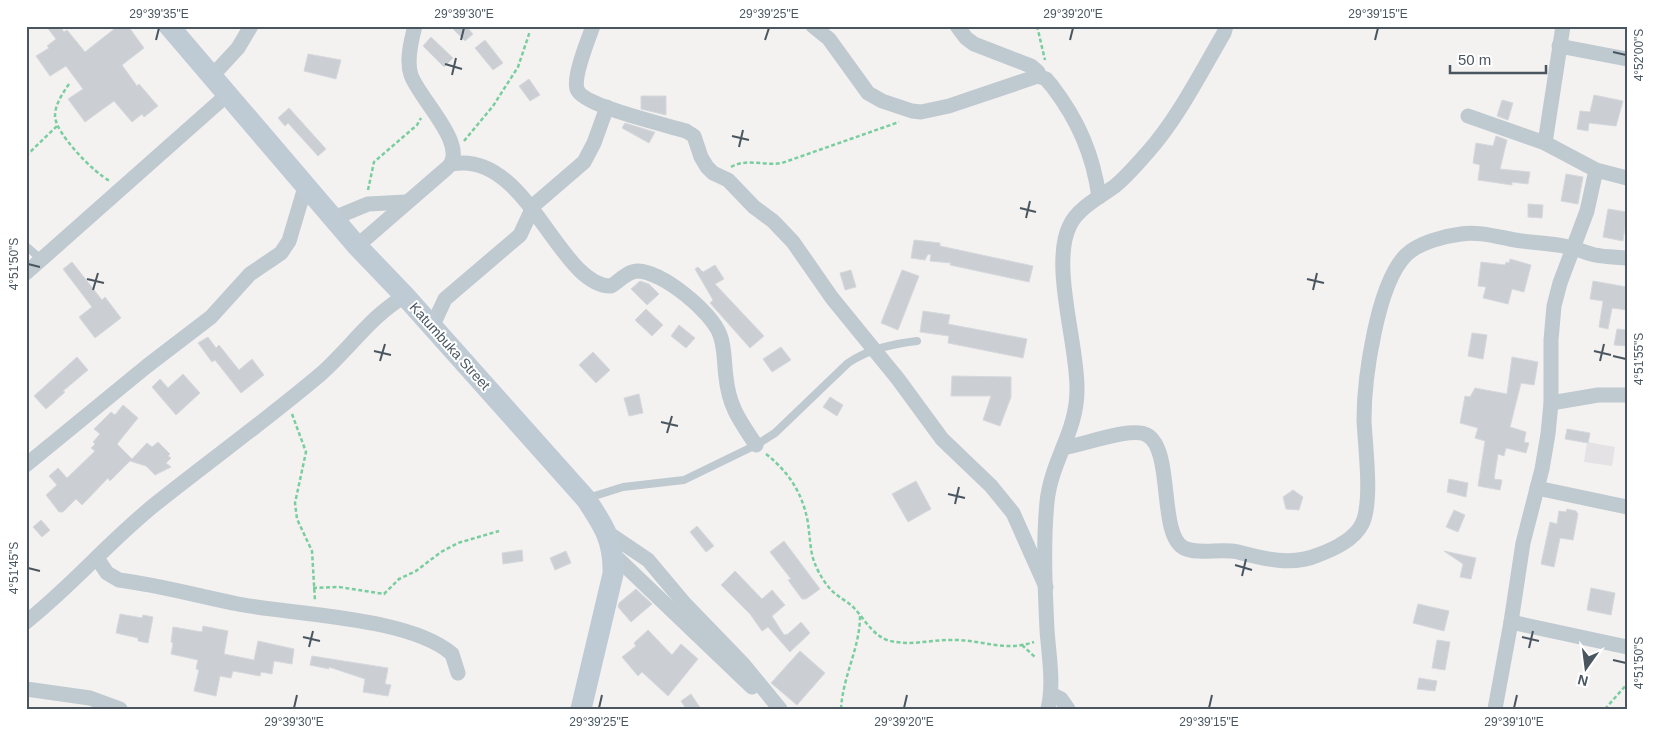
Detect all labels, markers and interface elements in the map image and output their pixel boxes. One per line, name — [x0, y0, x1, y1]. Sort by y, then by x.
text: 29°39'35"E — [129, 7, 189, 21]
text: 29°39'30"E — [434, 7, 494, 21]
text: 29°39'25"E — [739, 7, 799, 21]
text: 29°39'20"E — [1043, 7, 1103, 21]
text: 29°39'15"E — [1348, 7, 1408, 21]
text: 4°52'00"S — [1632, 29, 1646, 81]
scale bar — [1450, 42, 1547, 74]
text: 50 m — [1458, 51, 1491, 68]
text: 4°51'50"S — [7, 238, 21, 290]
street label: Katumbuka Street — [407, 299, 494, 393]
text: 4°51'55"S — [1632, 333, 1646, 385]
text: 4°51'45"S — [7, 542, 21, 594]
text: 4°51'50"S — [1632, 637, 1646, 689]
north arrow — [1560, 642, 1610, 692]
text: N — [1576, 672, 1590, 690]
text: 29°39'30"E — [264, 715, 324, 729]
text: 29°39'25"E — [569, 715, 629, 729]
text: 29°39'20"E — [874, 715, 934, 729]
text: 29°39'15"E — [1179, 715, 1239, 729]
text: 29°39'10"E — [1484, 715, 1544, 729]

